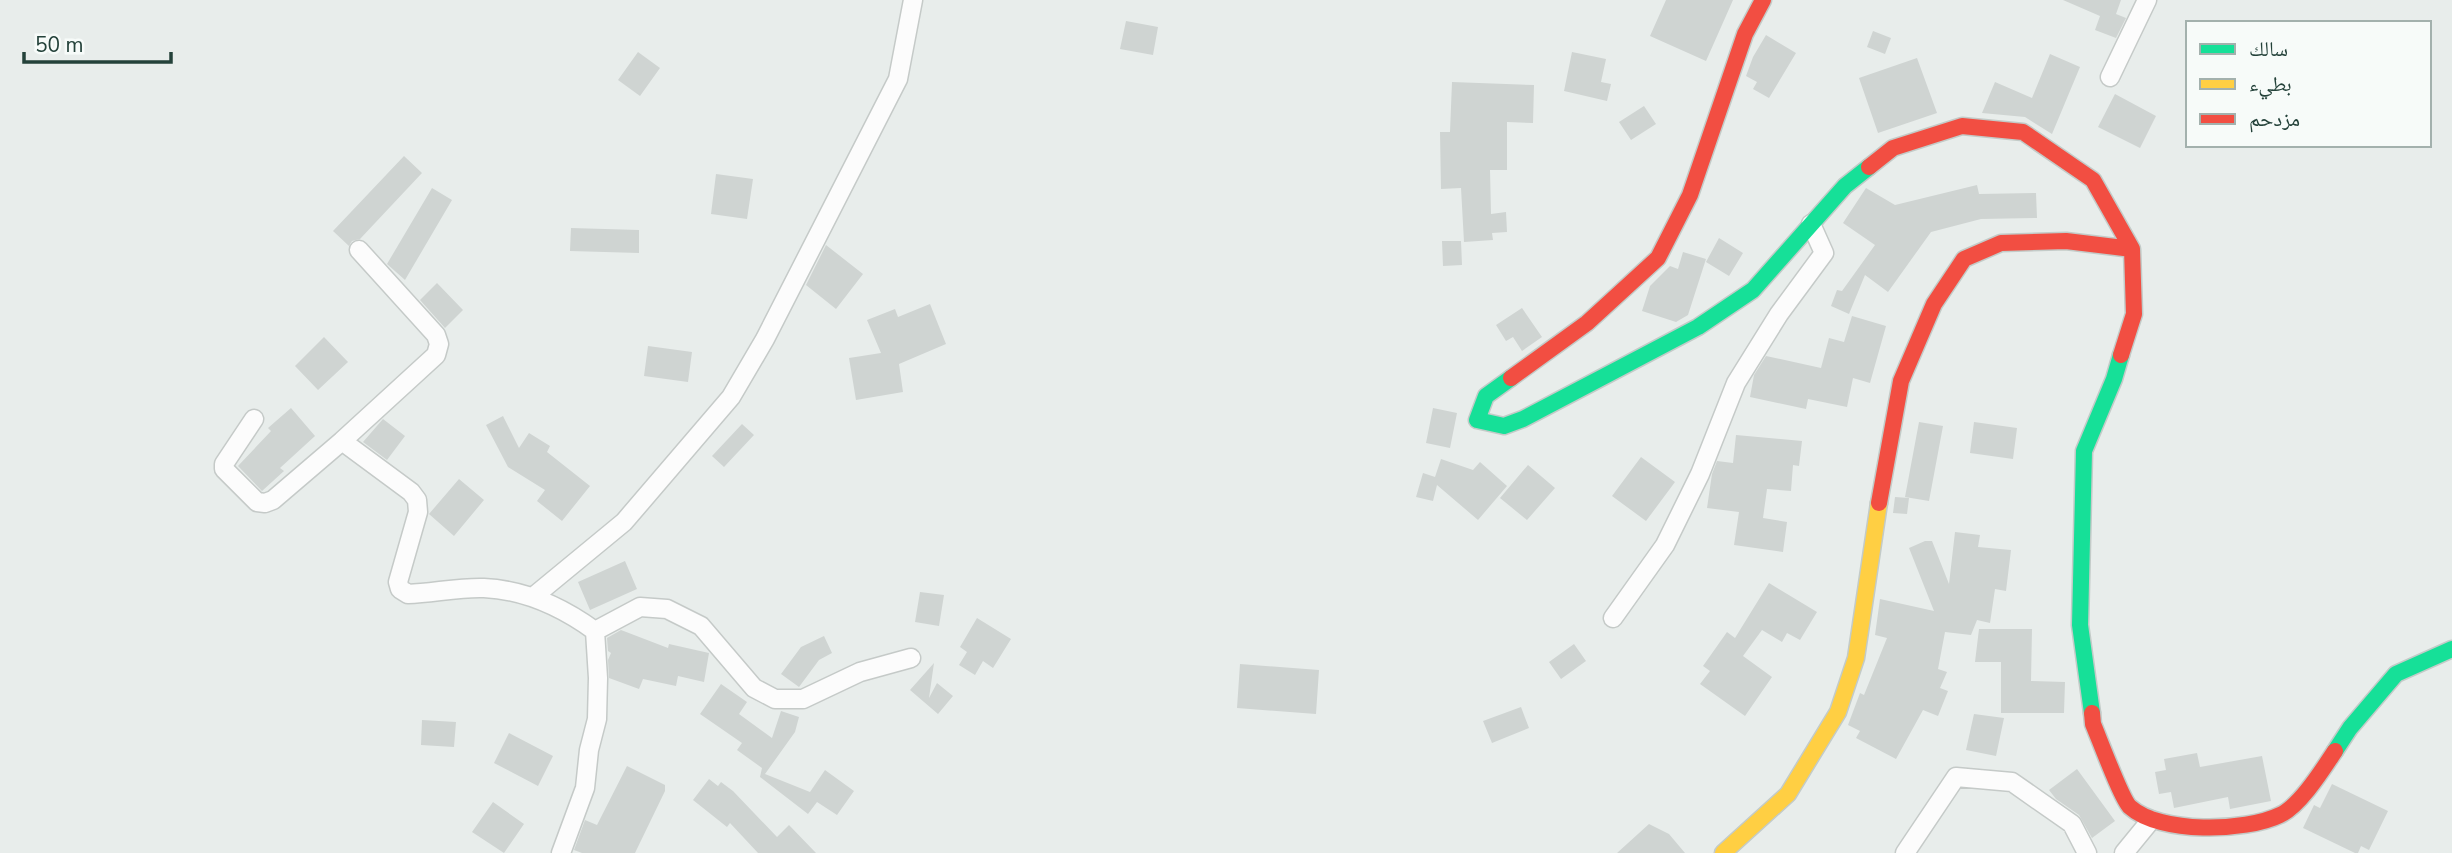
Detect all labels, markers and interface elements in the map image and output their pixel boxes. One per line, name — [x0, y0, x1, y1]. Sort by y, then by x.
scale bar — [24, 21, 172, 65]
legend — [2186, 21, 2431, 147]
text: 50 m — [35, 31, 84, 59]
text: سالك — [2249, 35, 2288, 63]
text: بطيء — [2249, 70, 2292, 100]
text: مزدحم — [2249, 105, 2300, 133]

